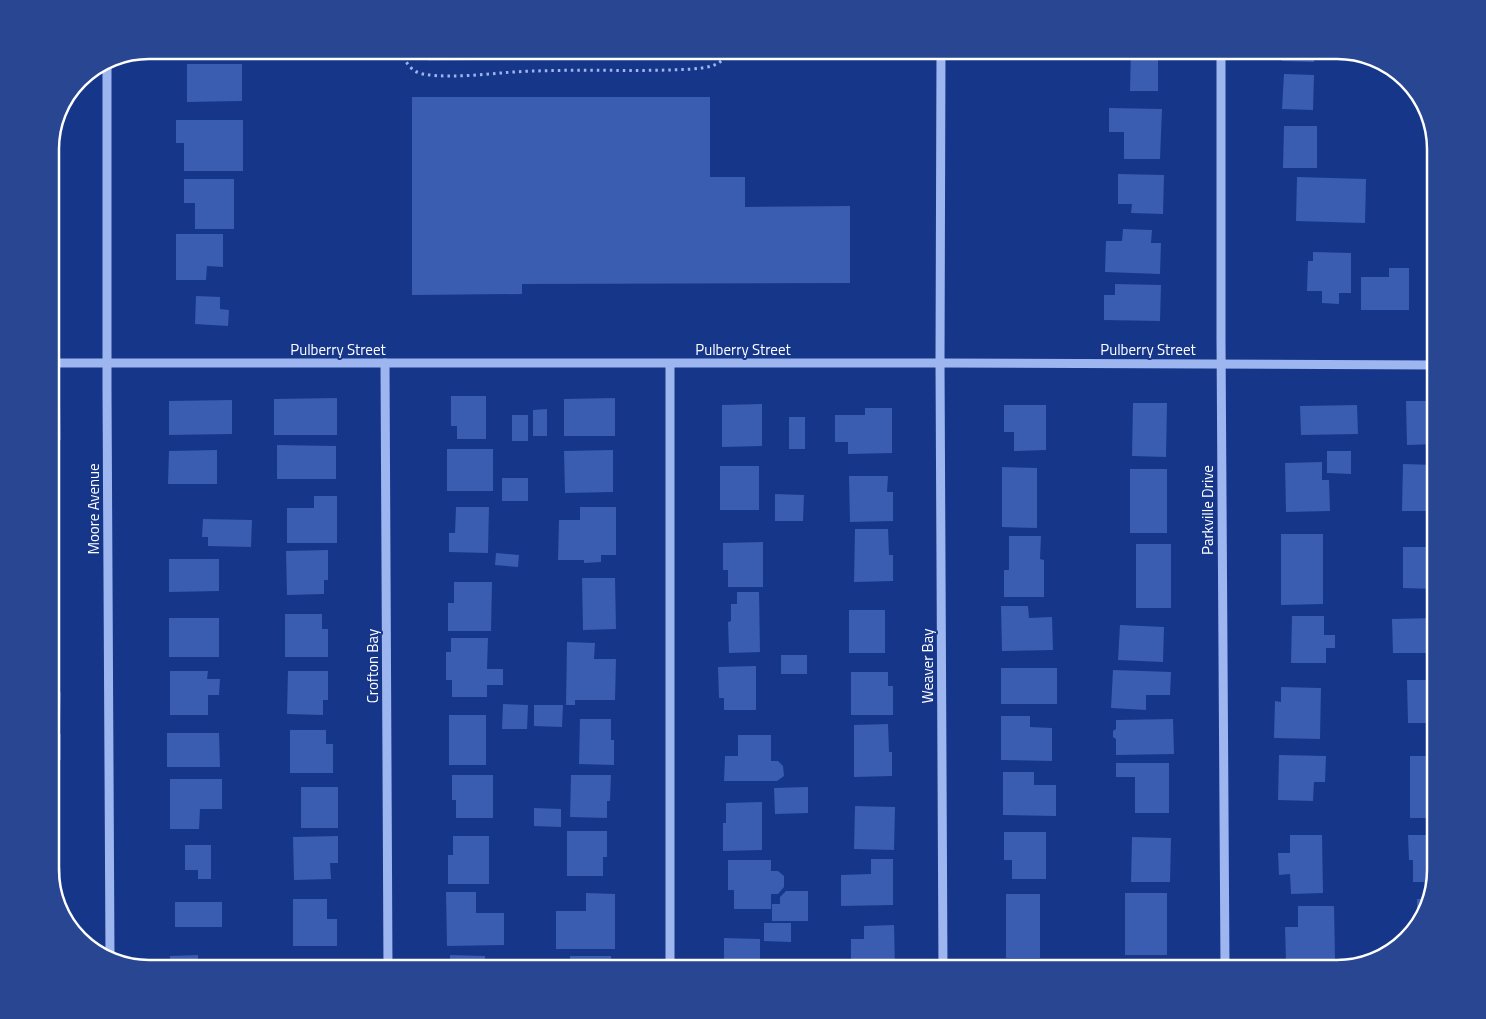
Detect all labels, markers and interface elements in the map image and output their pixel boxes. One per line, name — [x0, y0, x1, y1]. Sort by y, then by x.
street label: Pulberry Street — [290, 338, 386, 361]
street label: Pulberry Street — [695, 338, 791, 361]
street label: Pulberry Street — [1100, 338, 1196, 361]
street label: Moore Avenue — [82, 463, 105, 555]
street label: Parkville Drive — [1196, 465, 1219, 555]
street label: Weaver Bay — [916, 628, 939, 704]
street label: Crofton Bay — [361, 629, 384, 703]

